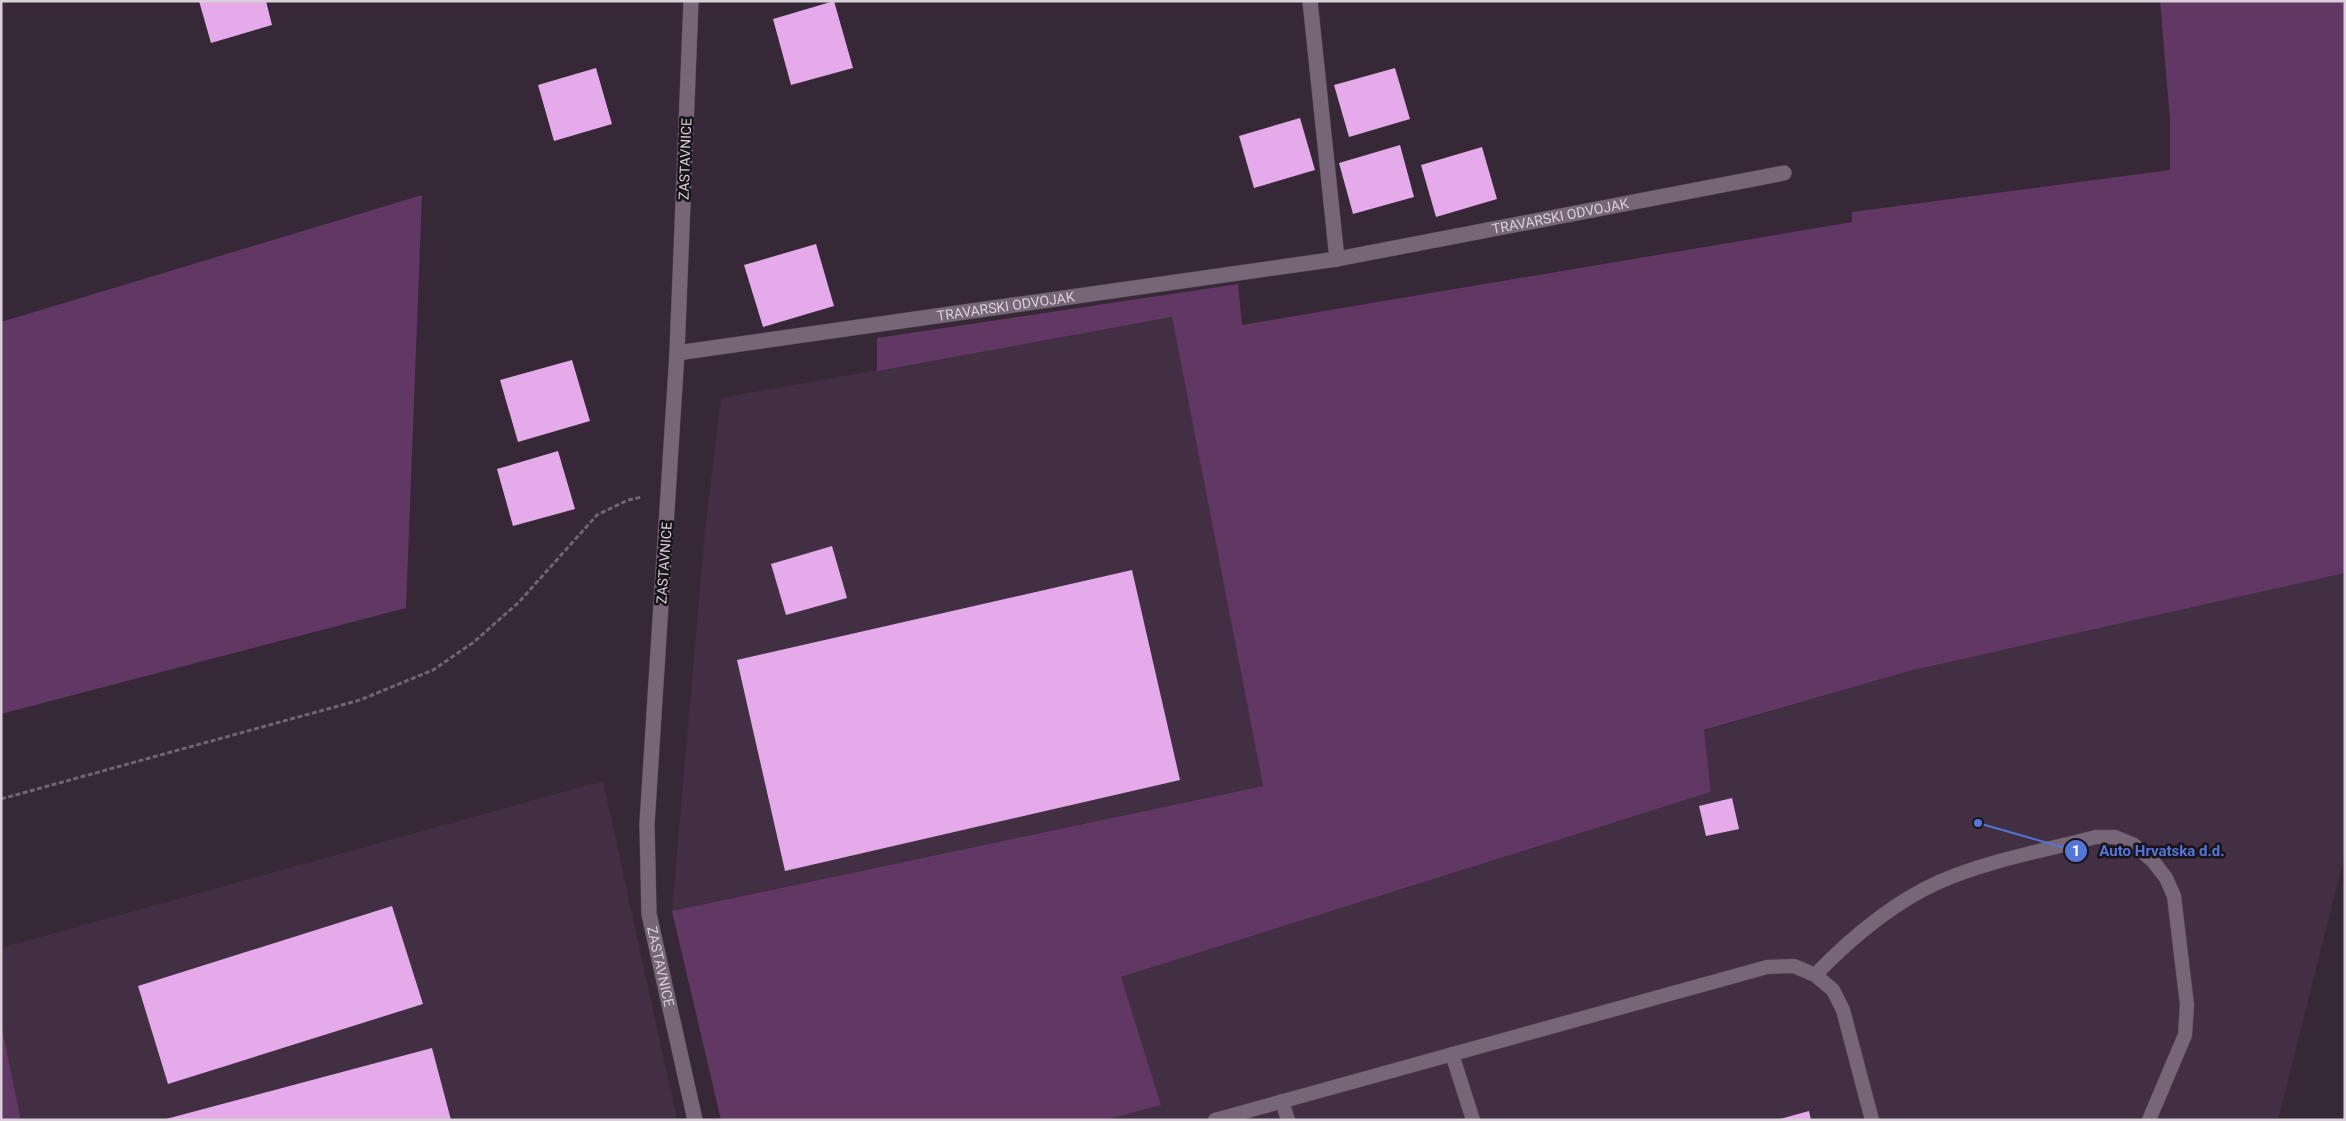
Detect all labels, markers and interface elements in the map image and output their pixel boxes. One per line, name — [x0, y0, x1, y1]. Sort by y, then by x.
street label: ZASTAVNICE — [676, 118, 694, 200]
street label: TRAVARSKI ODVOJAK — [1491, 195, 1630, 237]
street label: TRAVARSKI ODVOJAK — [936, 288, 1076, 324]
street label: ZASTAVNICE — [653, 521, 675, 604]
callout: Auto Hrvatska d.d. — [2064, 836, 2234, 866]
text: 1 — [2072, 842, 2080, 860]
text: Auto Hrvatska d.d. — [2099, 842, 2225, 860]
street label: ZASTAVNICE — [644, 925, 677, 1008]

